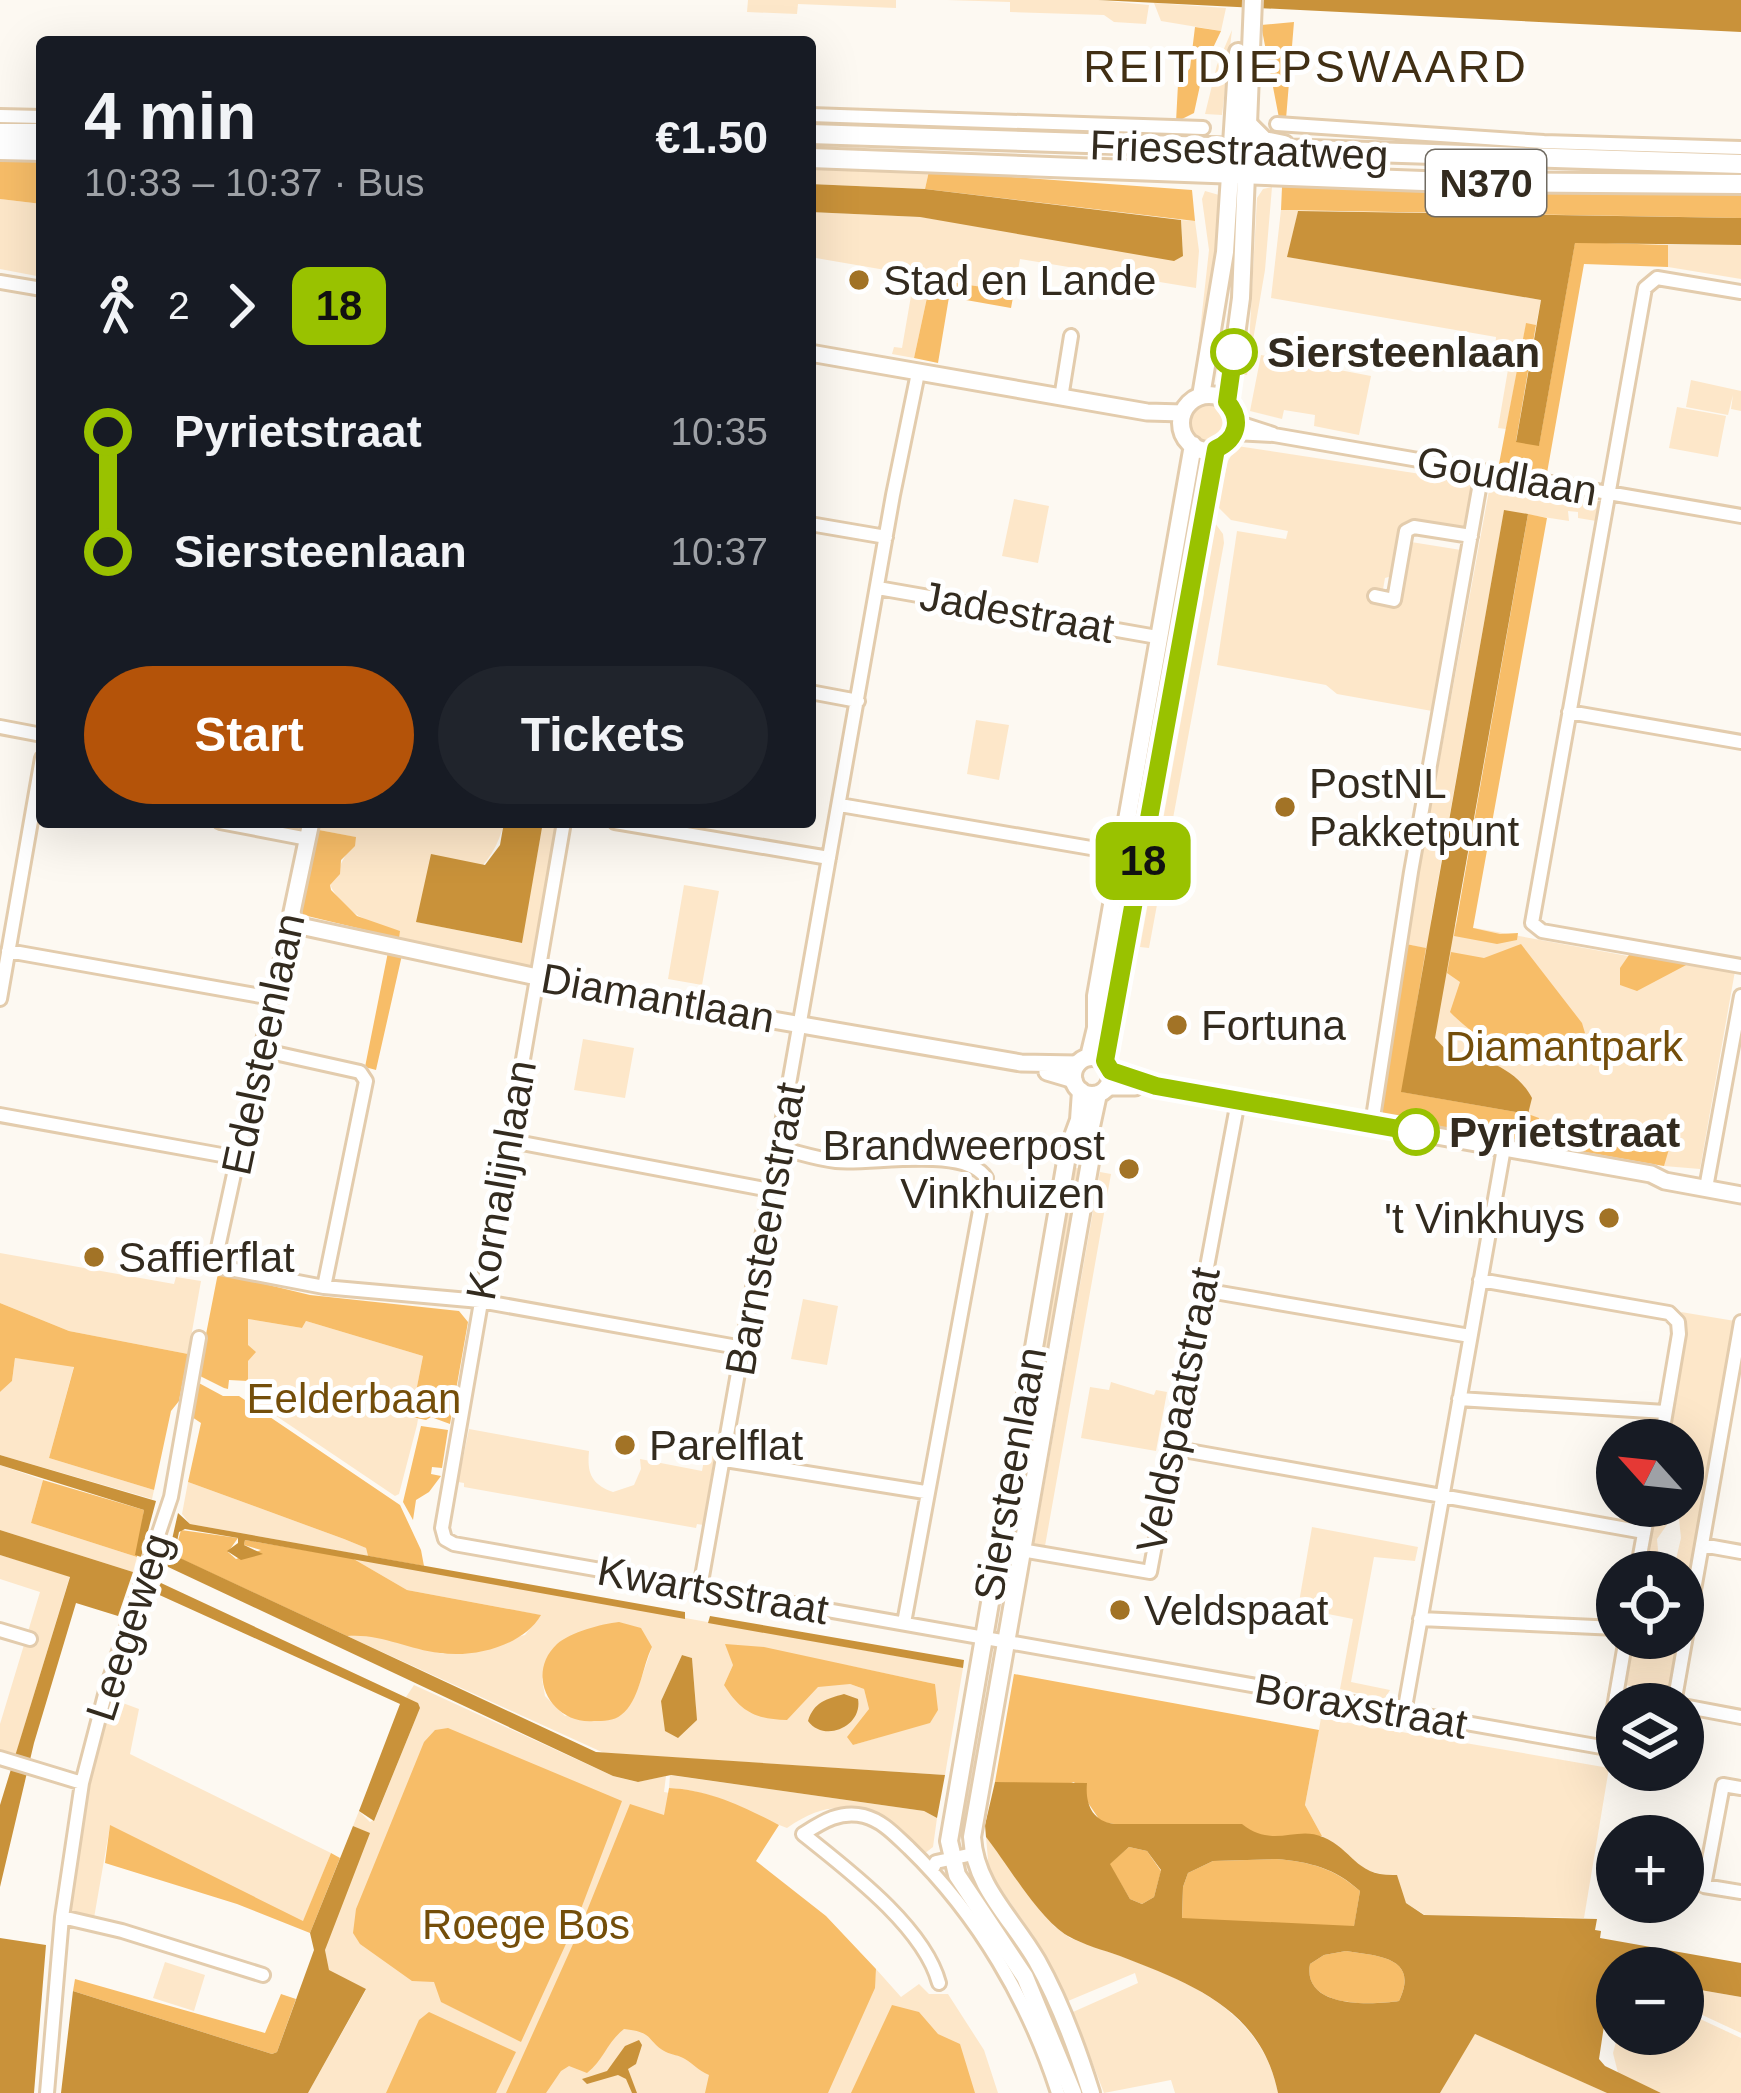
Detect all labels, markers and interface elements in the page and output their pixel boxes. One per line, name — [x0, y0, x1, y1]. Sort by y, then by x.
district label: REITDIEPSWAARD — [1083, 41, 1529, 92]
text: 4 min — [84, 79, 256, 153]
text: €1.50 — [655, 112, 768, 163]
street label: Friesestraatweg — [1089, 121, 1389, 179]
road number: N370 — [1426, 150, 1546, 216]
text: 10:33 – 10:37 · Bus — [84, 161, 424, 204]
place label: Stad en Lande — [883, 257, 1156, 304]
marker: Stad en Lande — [846, 267, 872, 293]
icon: walk — [84, 273, 150, 339]
icon: forward — [208, 273, 274, 339]
text: 18 — [316, 282, 362, 329]
text: 2 — [168, 284, 190, 327]
place label: Siersteenlaan — [1267, 329, 1540, 376]
marker: Siersteenlaan — [1212, 330, 1256, 374]
text: Pyrietstraat — [174, 406, 422, 457]
text: 10:35 — [670, 410, 768, 453]
street label: Goudlaan — [1413, 437, 1601, 515]
text: Siersteenlaan — [174, 526, 467, 577]
text: 10:37 — [670, 530, 768, 573]
street label: Jadestraat — [916, 572, 1118, 652]
button: Start — [84, 666, 414, 804]
button: Tickets — [438, 666, 768, 804]
place label: PostNL Pakketpunt — [1309, 760, 1519, 855]
marker: PostNL Pakketpunt — [1272, 794, 1298, 820]
line badge: 18 — [1089, 822, 1197, 900]
text: 18 — [1120, 837, 1166, 884]
street label: Edelsteenlaan — [212, 909, 314, 1179]
street label: Diamantlaan — [538, 954, 778, 1042]
place label: Fortuna — [1201, 1002, 1346, 1049]
marker: Fortuna — [1164, 1012, 1190, 1038]
park label: Diamantpark — [1445, 1023, 1684, 1070]
street label: Kornalijnlaan — [457, 1056, 545, 1304]
street label: Barnsteenstraat — [716, 1079, 814, 1379]
place label: Pyrietstraat — [1449, 1109, 1680, 1156]
marker: Pyrietstraat — [1394, 1110, 1438, 1154]
place label: Brandweerpost Vinkhuizen — [823, 1122, 1105, 1217]
marker: Brandweerpost Vinkhuizen — [1116, 1156, 1142, 1182]
place label: 't Vinkhuys — [1384, 1195, 1585, 1242]
marker: 't Vinkhuys — [1596, 1205, 1622, 1231]
place label: Saffierflat — [118, 1234, 295, 1281]
marker: Saffierflat — [81, 1244, 107, 1270]
street label: Veldspaatstraat — [1127, 1263, 1229, 1557]
street label: Siersteenlaan — [965, 1343, 1055, 1605]
park label: Eelderbaan — [247, 1375, 461, 1422]
north arrow — [1596, 1419, 1704, 1527]
map controls — [1596, 1419, 1704, 2055]
place label: Parelflat — [649, 1422, 803, 1469]
marker: Parelflat — [612, 1432, 638, 1458]
street label: Leegeweg — [77, 1528, 181, 1726]
street label: Kwartsstraat — [594, 1547, 832, 1633]
button: locate — [1596, 1551, 1704, 1659]
place label: Veldspaat — [1144, 1587, 1329, 1634]
marker: Veldspaat — [1107, 1597, 1133, 1623]
street label: Boraxstraat — [1251, 1664, 1471, 1748]
button: layers — [1596, 1683, 1704, 1791]
button: + — [1596, 1815, 1704, 1923]
park label: Roege Bos — [422, 1901, 630, 1948]
button: − — [1596, 1947, 1704, 2055]

